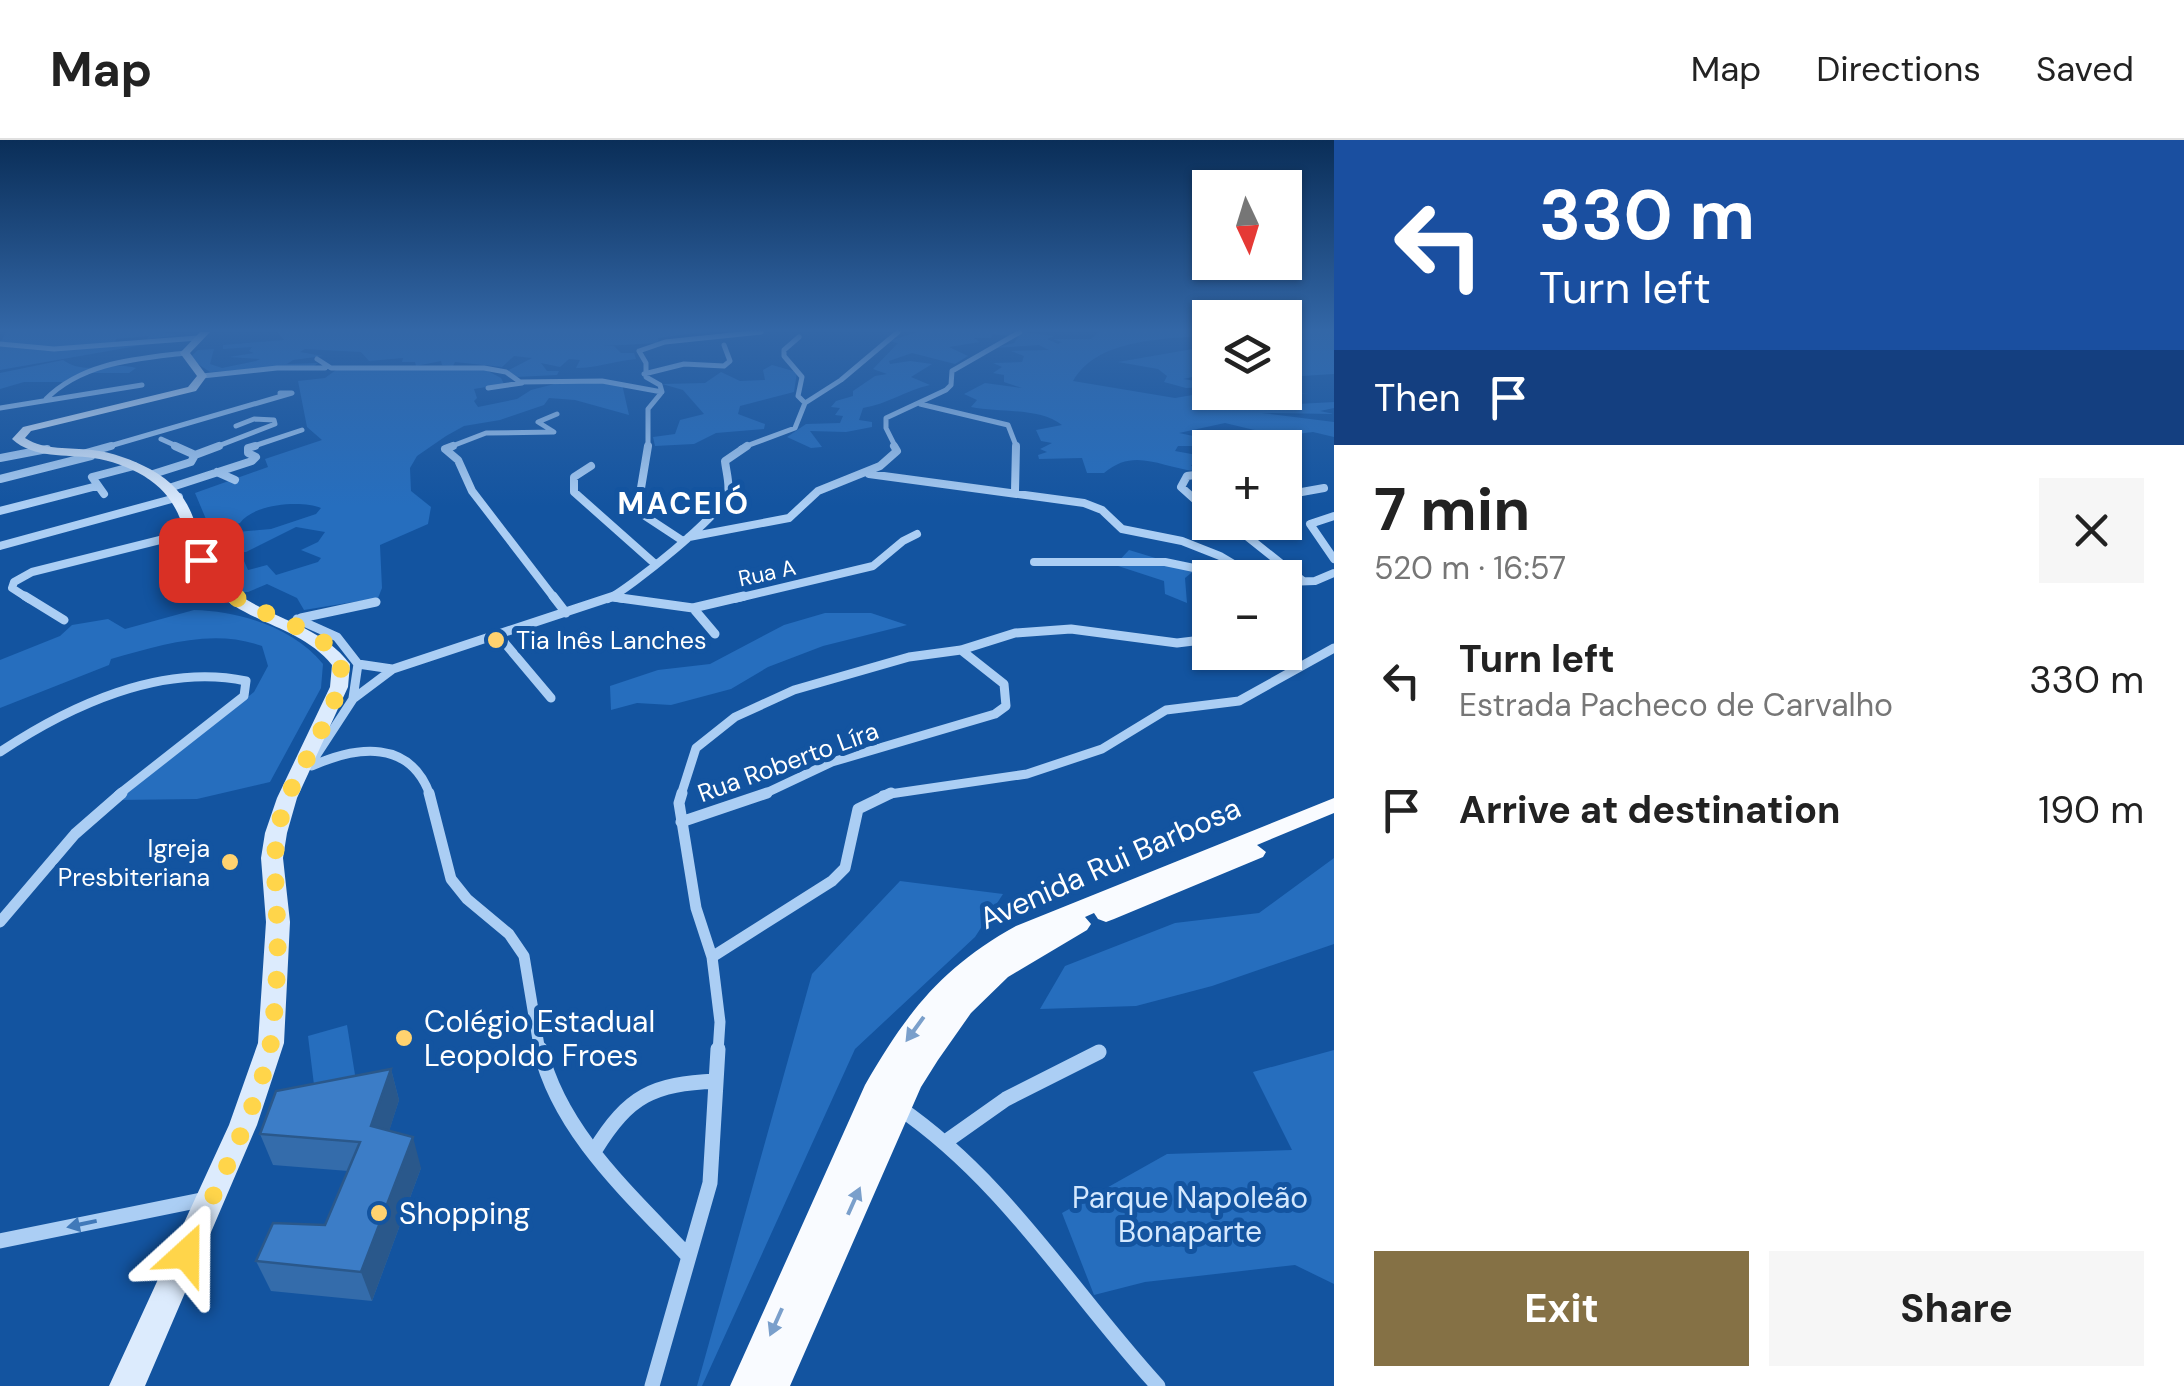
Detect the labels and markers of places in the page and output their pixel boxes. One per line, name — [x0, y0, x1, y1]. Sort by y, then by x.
pin — [159, 518, 244, 603]
place label: Tia Inês Lanches — [516, 624, 706, 657]
marker: Tia Inês Lanches — [485, 629, 507, 651]
place label: Igreja Presbiteriana — [58, 832, 210, 894]
marker: Igreja Presbiteriana — [219, 851, 241, 873]
place label: Colégio Estadual Leopoldo Froes — [424, 1002, 655, 1075]
marker: Colégio Estadual Leopoldo Froes — [393, 1027, 415, 1049]
place label: Shopping — [399, 1194, 530, 1233]
marker: Shopping — [368, 1202, 390, 1224]

